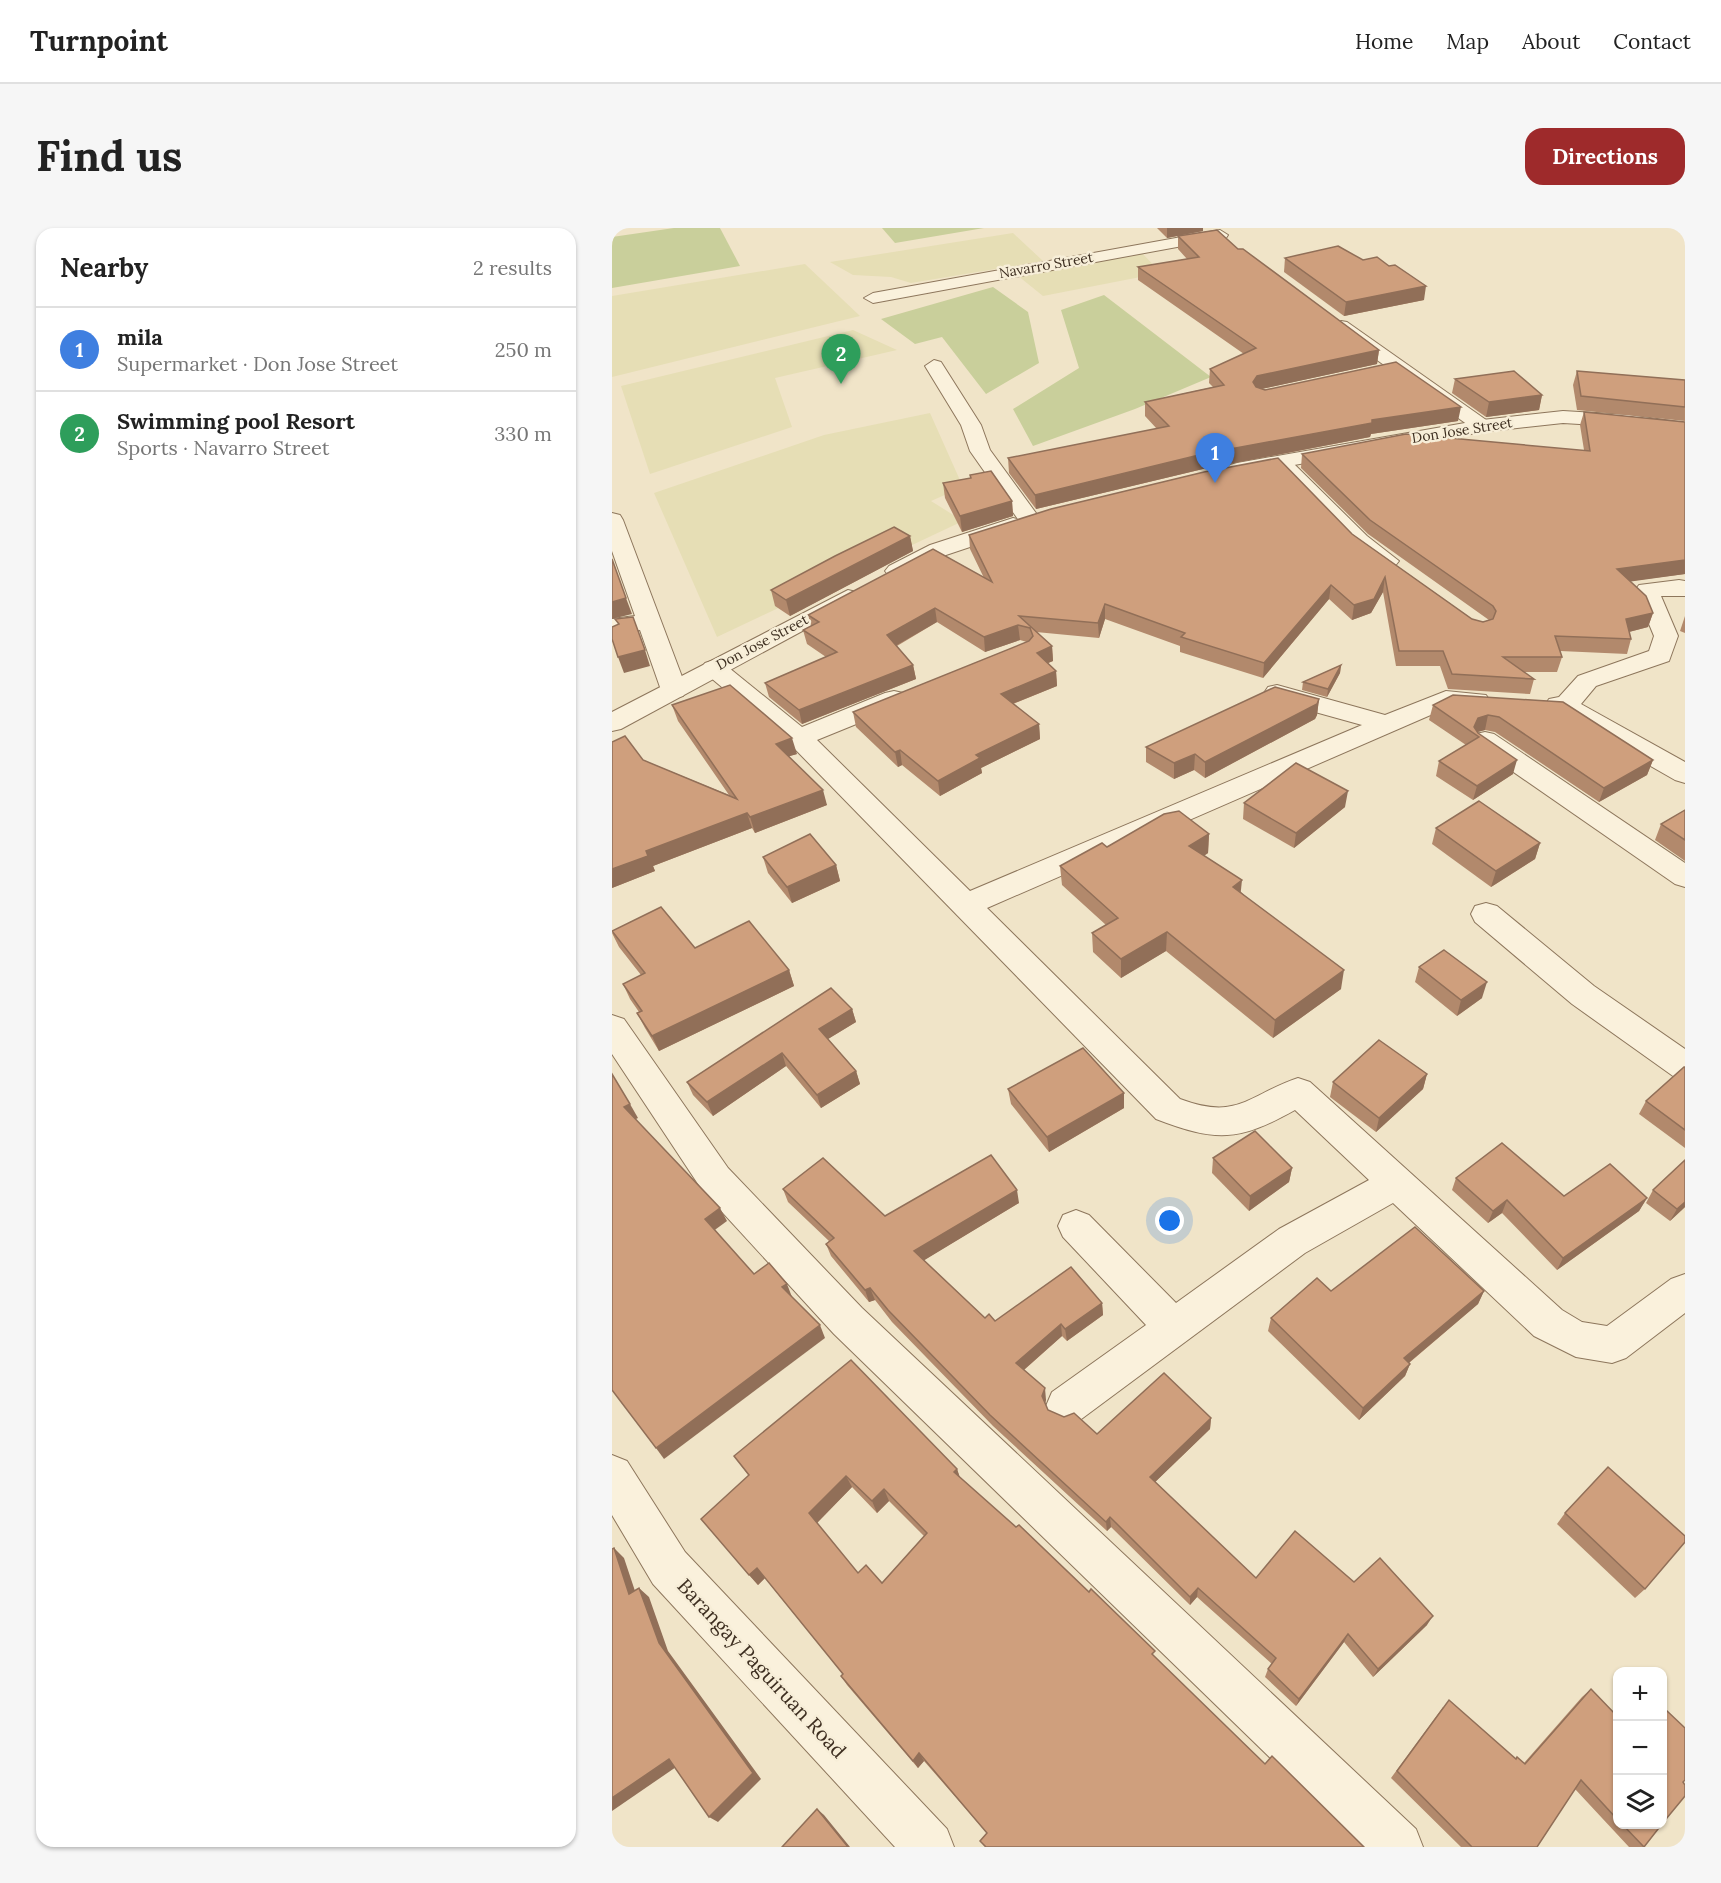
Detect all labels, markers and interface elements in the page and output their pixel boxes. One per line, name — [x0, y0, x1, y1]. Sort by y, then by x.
text: Turnpoint — [30, 23, 168, 59]
text: Home — [1355, 28, 1413, 55]
text: Map — [1446, 28, 1489, 55]
text: About — [1522, 28, 1580, 55]
text: Contact — [1613, 28, 1691, 55]
button: Directions — [1525, 128, 1685, 185]
text: Find us — [36, 129, 182, 183]
street label: Navarro Street — [997, 248, 1095, 282]
text: Nearby — [60, 251, 148, 284]
text: 2 results — [473, 255, 552, 280]
text: mila — [117, 323, 163, 351]
pin: 2 — [822, 334, 860, 384]
text: 1 — [75, 337, 84, 362]
text: 250 m — [495, 337, 552, 362]
text: Supermarket · Don Jose Street — [117, 351, 398, 376]
text: Swimming pool Resort — [117, 407, 355, 435]
street label: Don Jose Street — [1410, 413, 1514, 447]
text: 2 — [74, 421, 85, 446]
text: 330 m — [494, 421, 552, 446]
pin: 1 — [1196, 434, 1234, 483]
text: Sports · Navarro Street — [117, 435, 329, 460]
street label: Don Jose Street — [713, 610, 812, 674]
your location — [1155, 1206, 1184, 1235]
street label: Barangay Paguiruan Road — [672, 1573, 852, 1763]
map controls — [1613, 1667, 1667, 1829]
button: + — [1613, 1667, 1667, 1721]
button: − — [1613, 1721, 1667, 1775]
button: layers — [1613, 1775, 1667, 1829]

